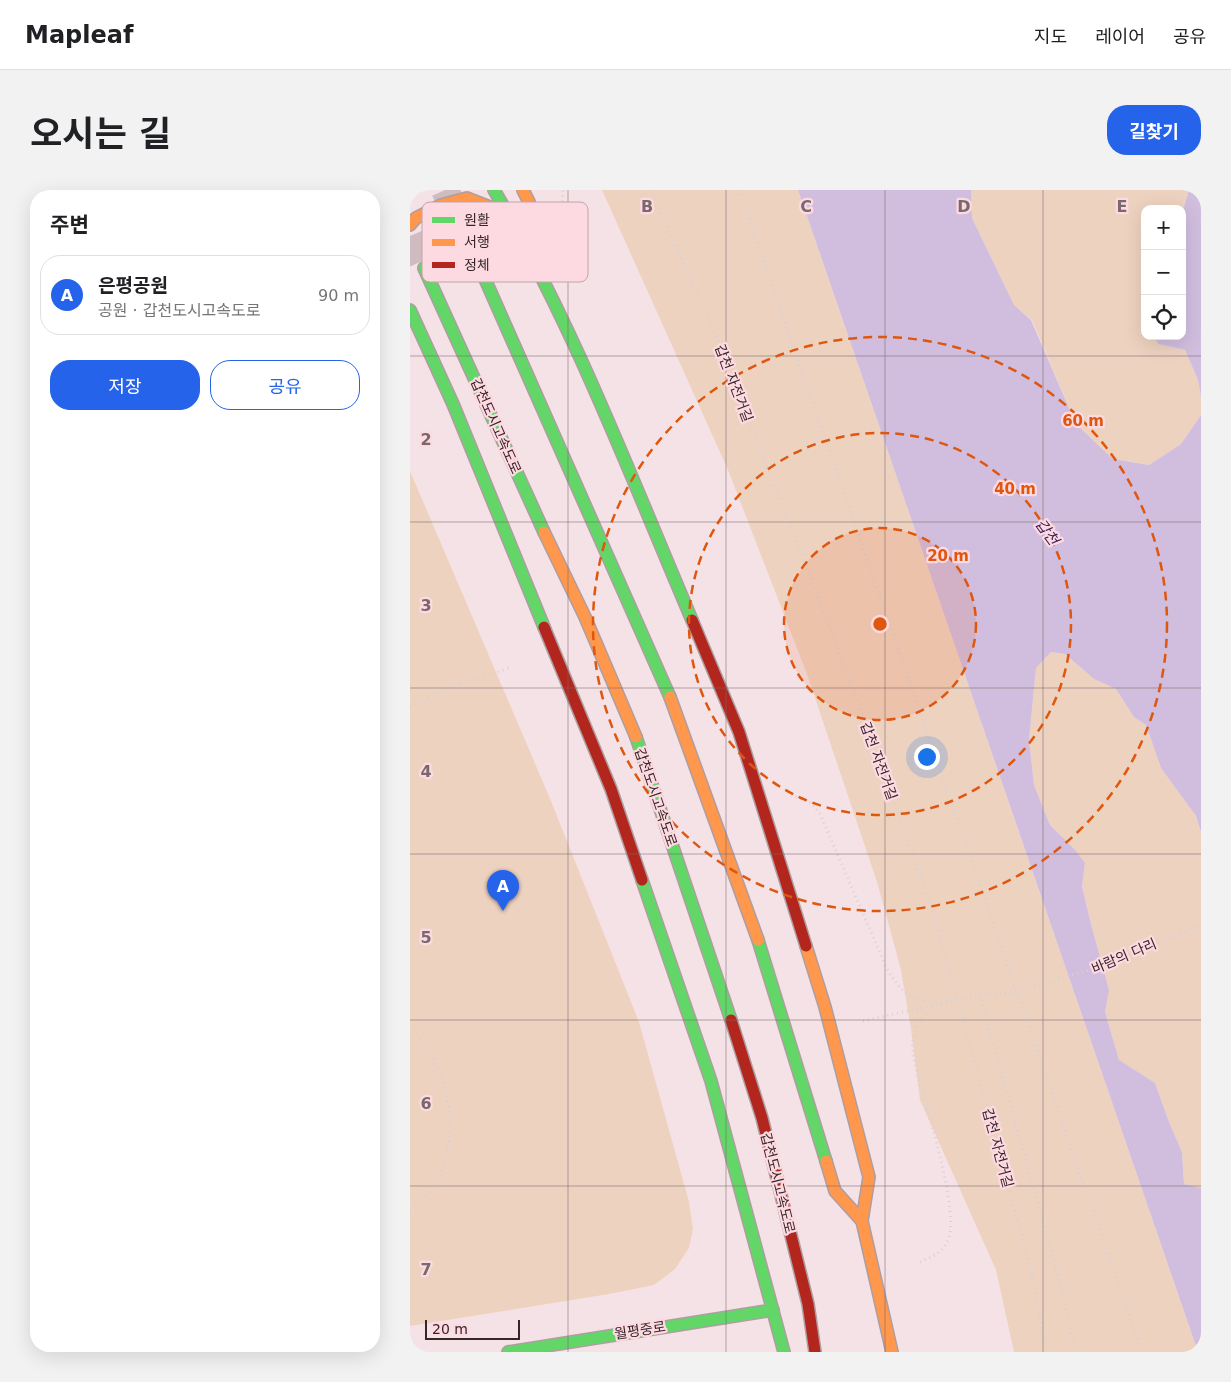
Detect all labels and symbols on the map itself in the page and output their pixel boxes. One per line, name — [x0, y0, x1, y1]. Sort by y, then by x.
text: B — [641, 197, 653, 216]
text: C — [800, 197, 812, 216]
text: D — [957, 197, 971, 216]
text: E — [1117, 197, 1127, 216]
legend — [422, 202, 588, 282]
text: 원활 — [464, 212, 490, 228]
text: 서행 — [464, 234, 490, 250]
text: 정체 — [464, 257, 490, 273]
street label: 갑천 자전거길 — [712, 342, 756, 424]
street label: 갑천도시고속도로 — [468, 376, 524, 476]
text: 60 m — [1062, 412, 1104, 430]
text: 2 — [420, 430, 432, 449]
text: 40 m — [994, 480, 1036, 498]
water label: 갑천 — [1032, 516, 1064, 550]
text: 20 m — [927, 547, 969, 565]
text: 3 — [420, 596, 432, 615]
centre of rings — [871, 615, 889, 633]
street label: 갑천 자전거길 — [858, 720, 900, 802]
your location — [914, 744, 940, 770]
street label: 갑천도시고속도로 — [632, 746, 680, 848]
text: 4 — [420, 762, 432, 781]
pin: A — [487, 870, 519, 911]
text: 5 — [420, 928, 432, 947]
street label: 바람의 다리 — [1089, 935, 1159, 977]
text: 6 — [420, 1094, 432, 1113]
street label: 갑천 자전거길 — [980, 1106, 1016, 1190]
street label: 갑천도시고속도로 — [758, 1131, 798, 1235]
text: 7 — [420, 1260, 432, 1279]
scale bar — [425, 1317, 520, 1340]
street label: 월평중로 — [613, 1318, 667, 1342]

